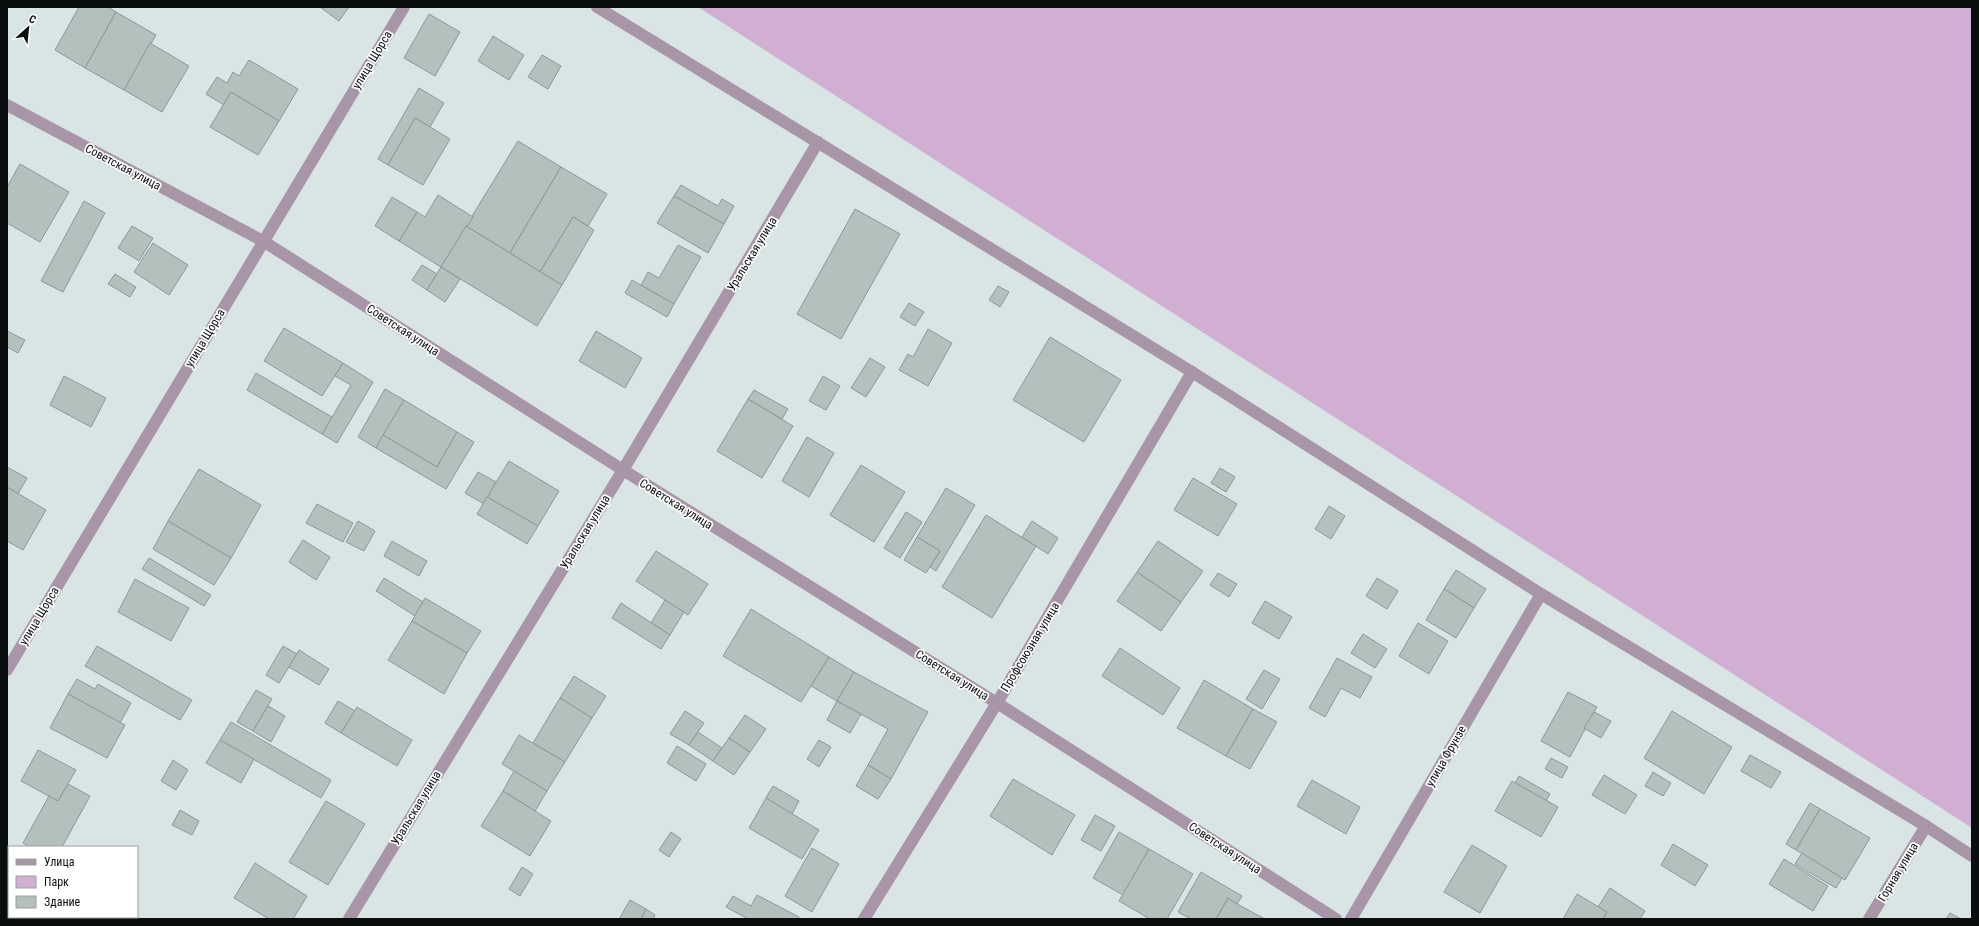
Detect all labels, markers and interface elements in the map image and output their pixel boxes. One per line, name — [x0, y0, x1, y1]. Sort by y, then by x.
north arrow — [8, 8, 48, 48]
text: С — [27, 12, 38, 27]
street label: улица Щорса — [349, 28, 395, 92]
street label: Советская улица — [83, 141, 163, 193]
street label: Уральская улица — [724, 214, 780, 294]
street label: Советская улица — [364, 301, 442, 359]
street label: улица Щорса — [182, 306, 228, 370]
street label: Советская улица — [637, 476, 715, 532]
street label: Уральская улица — [557, 492, 613, 572]
street label: улица Щорса — [16, 584, 62, 648]
street label: Профсоюзная улица — [998, 600, 1062, 694]
street label: Советская улица — [913, 647, 991, 703]
street label: улица Фрунзе — [1423, 723, 1469, 789]
street label: Уральская улица — [388, 768, 444, 848]
street label: Советская улица — [1186, 819, 1264, 877]
street label: Горная улица — [1875, 840, 1921, 904]
legend — [8, 846, 138, 918]
text: Улица — [44, 855, 75, 869]
text: Парк — [44, 875, 69, 889]
text: Здание — [44, 895, 81, 909]

